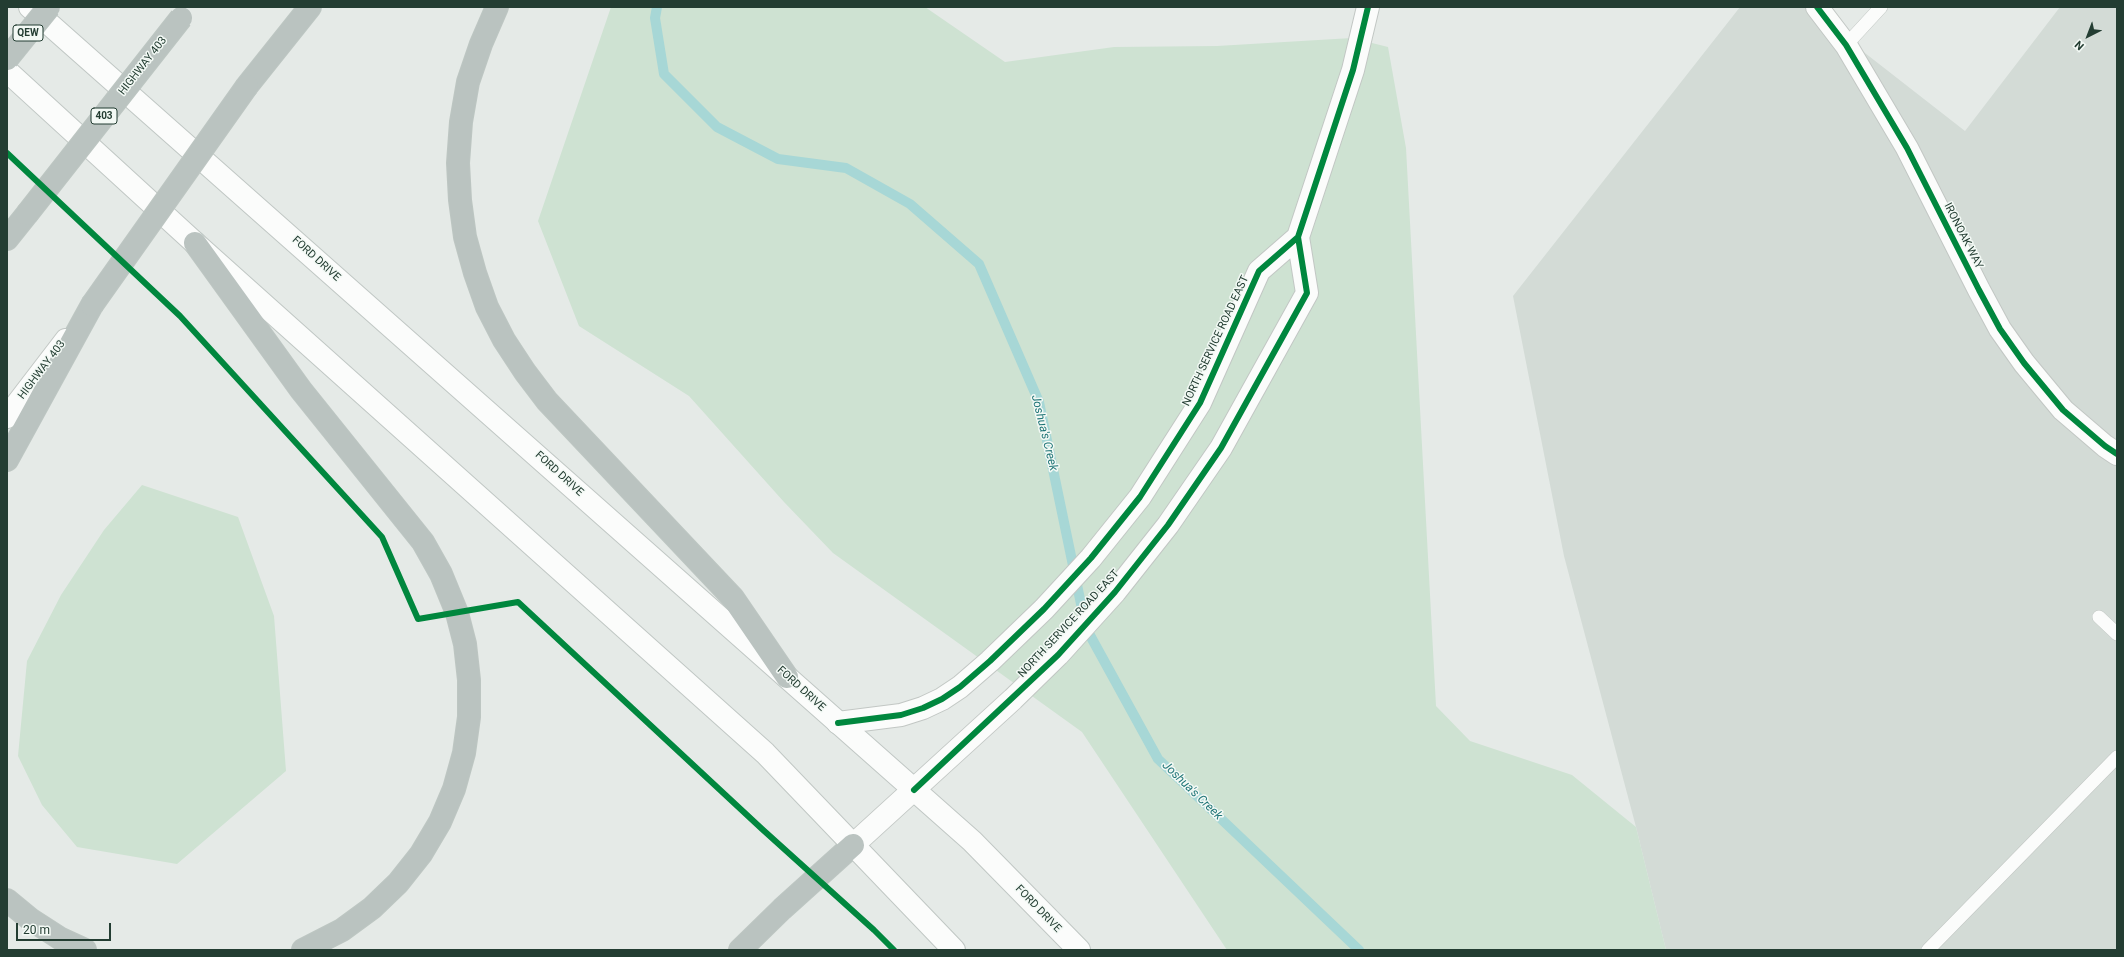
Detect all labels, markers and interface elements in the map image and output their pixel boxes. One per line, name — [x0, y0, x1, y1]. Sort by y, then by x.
north arrow — [2068, 16, 2108, 56]
road number: QEW — [13, 25, 43, 41]
street label: HIGHWAY 403 — [116, 34, 170, 98]
text: N — [2072, 38, 2087, 53]
road number: 403 — [91, 108, 117, 124]
street label: IRONOAK WAY — [1941, 201, 1985, 271]
street label: FORD DRIVE — [289, 234, 343, 284]
street label: NORTH SERVICE ROAD EAST — [1180, 274, 1252, 408]
street label: HIGHWAY 403 — [16, 338, 68, 402]
water label: Joshua's Creek — [1028, 393, 1060, 473]
street label: FORD DRIVE — [532, 449, 586, 499]
street label: NORTH SERVICE ROAD EAST — [1016, 567, 1122, 681]
street label: FORD DRIVE — [774, 664, 828, 714]
water label: Joshua's Creek — [1159, 759, 1225, 823]
street label: FORD DRIVE — [1012, 883, 1064, 935]
scale bar — [18, 915, 113, 941]
text: 20 m — [23, 923, 50, 937]

